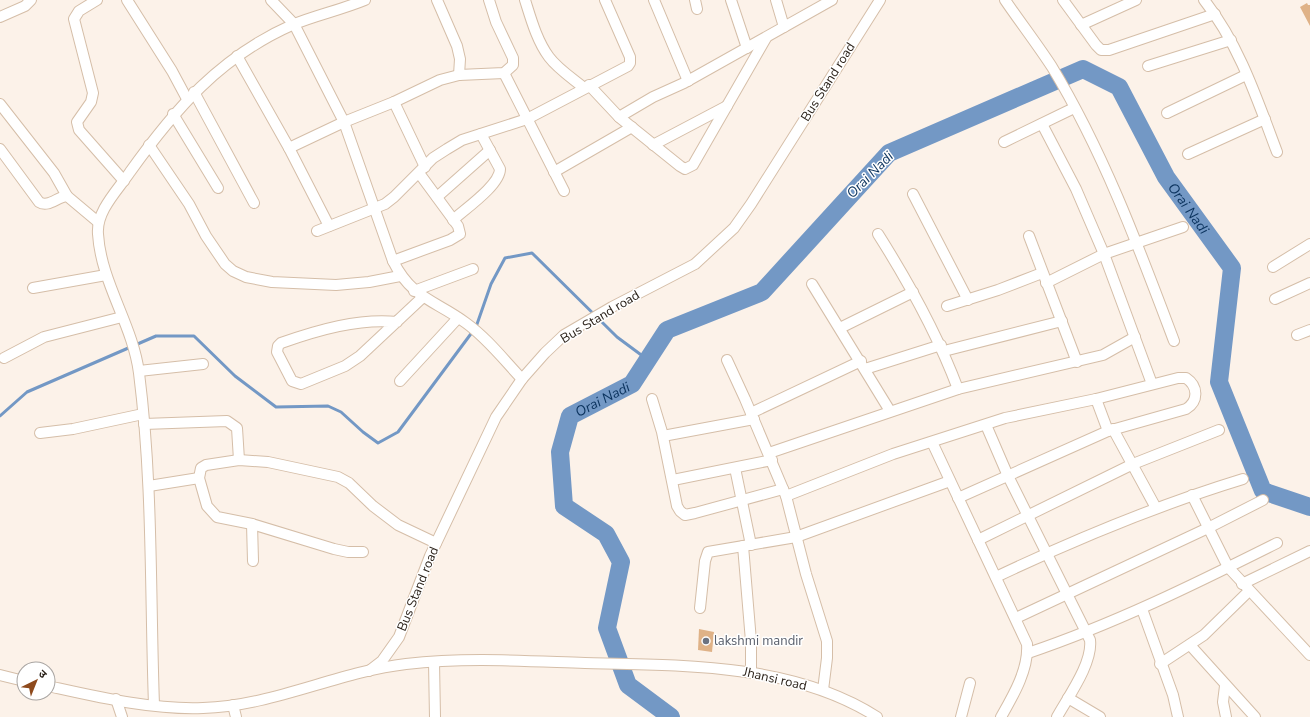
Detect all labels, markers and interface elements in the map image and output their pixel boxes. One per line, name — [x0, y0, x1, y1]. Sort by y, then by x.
street label: Bus Stand road — [797, 39, 859, 125]
water label: Orai Nadi — [842, 147, 898, 203]
water label: Orai Nadi — [1164, 179, 1214, 238]
street label: Bus Stand road — [557, 286, 643, 348]
water label: Orai Nadi — [572, 377, 634, 421]
street label: Bus Stand road — [393, 544, 443, 634]
place label: lakshmi mandir — [714, 632, 803, 650]
marker: lakshmi mandir — [701, 636, 711, 646]
north arrow — [16, 661, 56, 701]
street label: Jhansi road — [740, 663, 809, 695]
text: उ — [35, 666, 50, 682]

